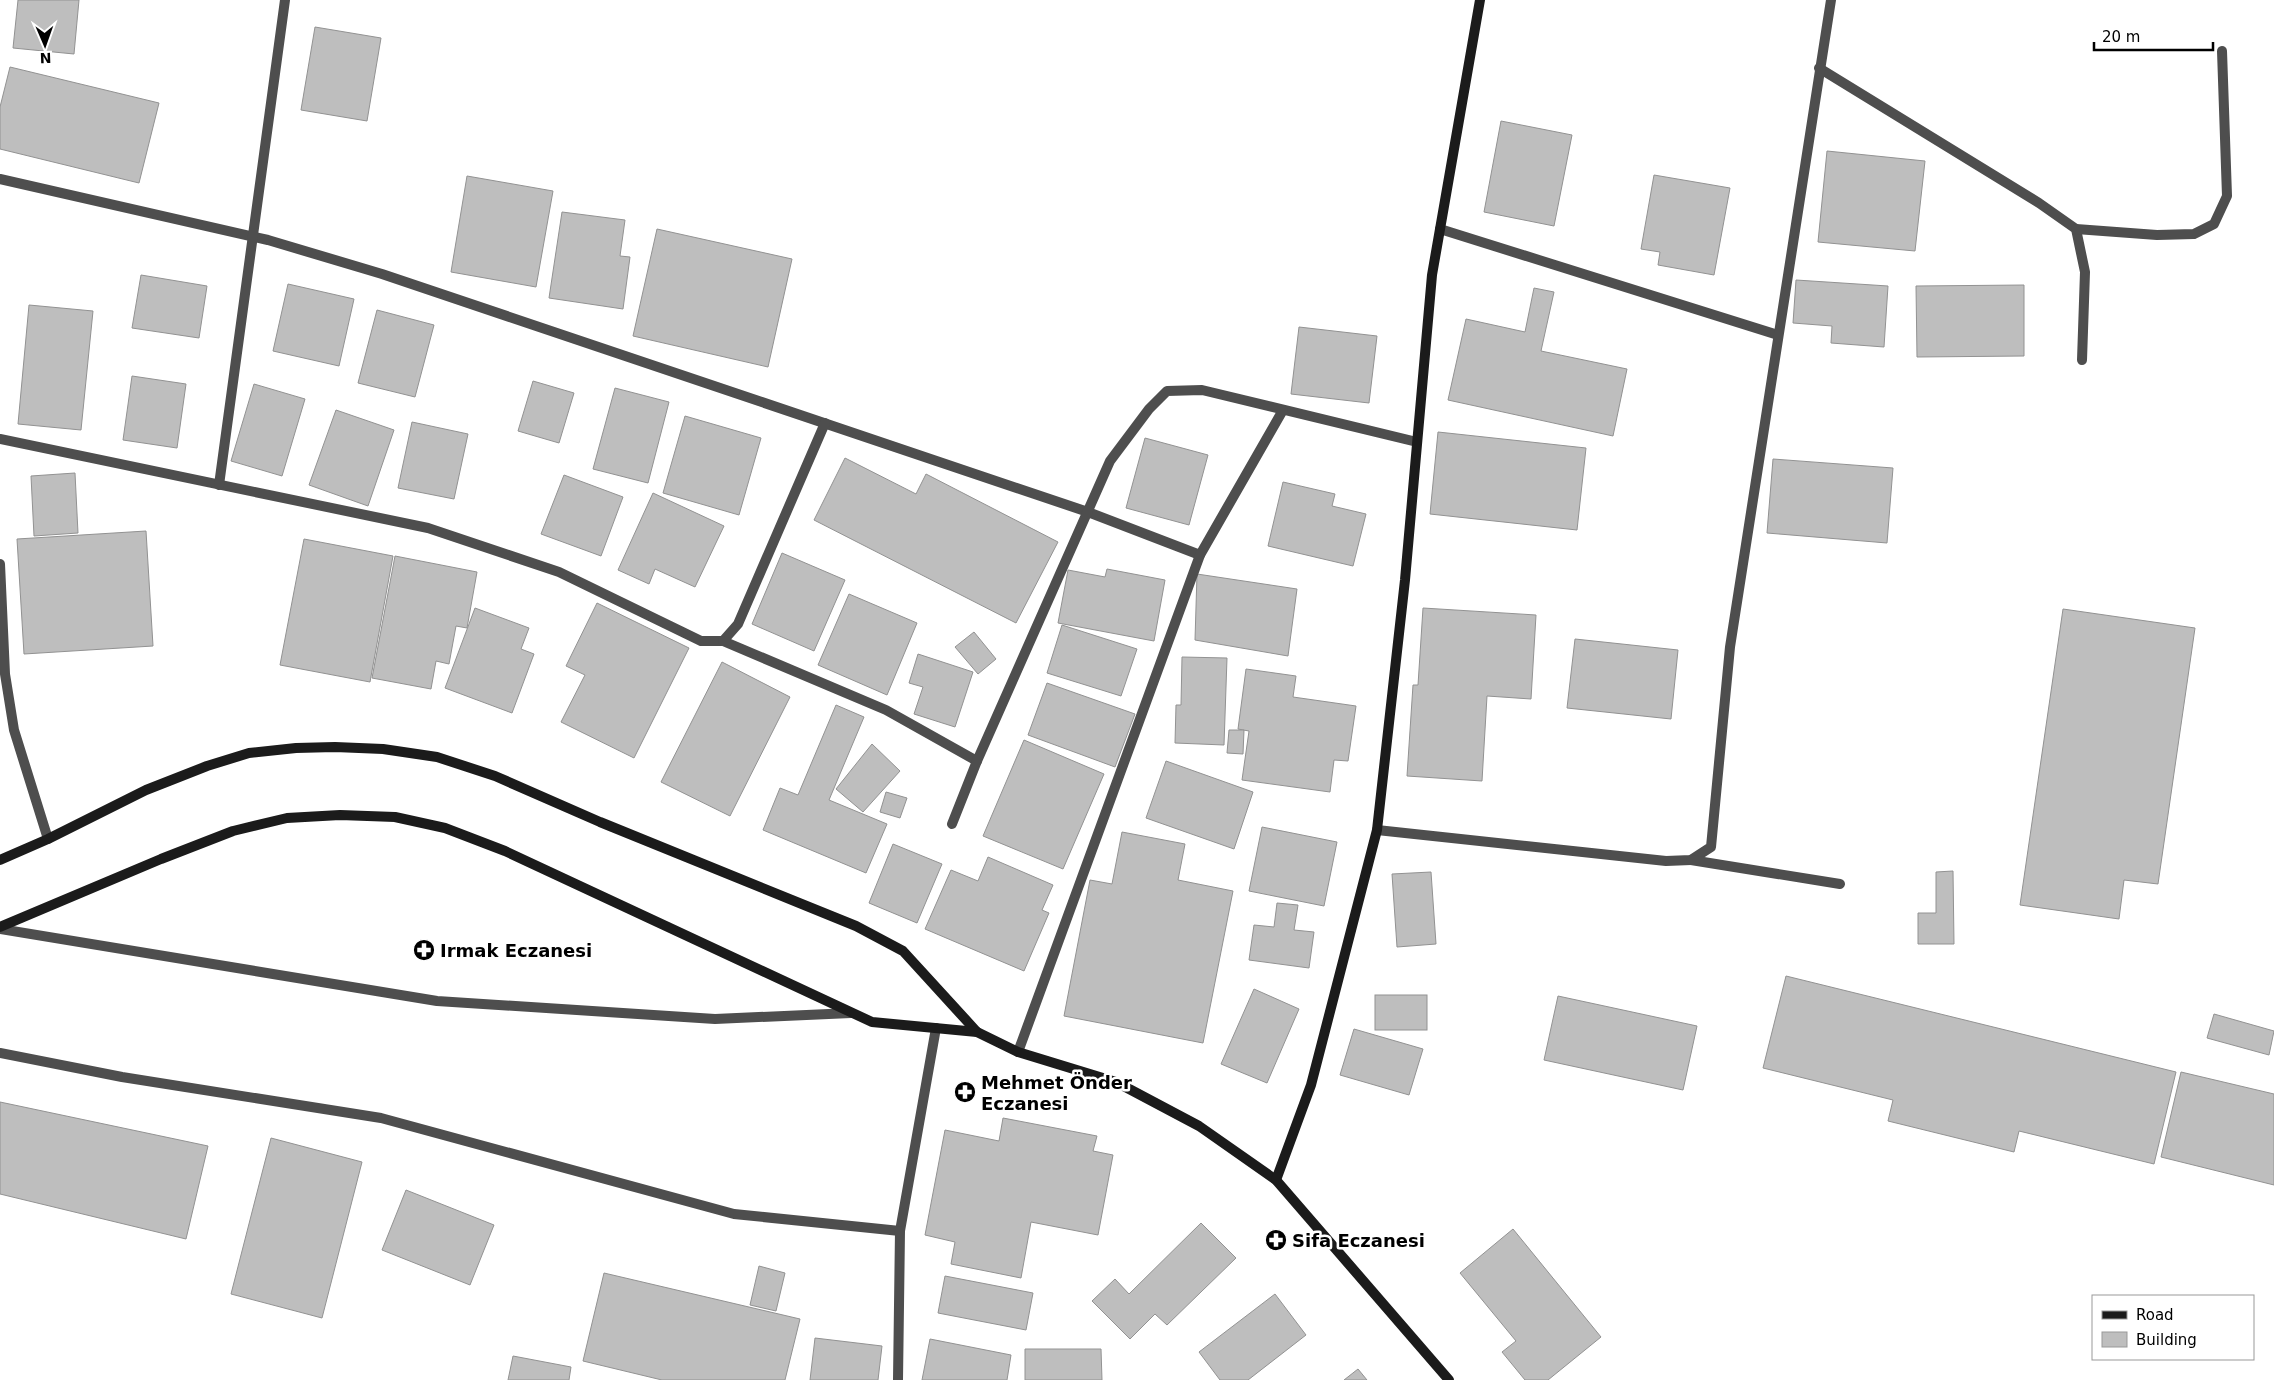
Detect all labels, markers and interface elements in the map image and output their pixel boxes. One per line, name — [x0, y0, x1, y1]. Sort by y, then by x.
north arrow — [20, 20, 70, 70]
scale bar — [2094, 20, 2213, 52]
text: 20 m — [2102, 28, 2140, 46]
text: N — [39, 50, 52, 66]
pharmacy icon: Irmak Eczanesi — [412, 938, 436, 962]
place label: Irmak Eczanesi — [440, 940, 592, 961]
place label: Mehmet Önder Eczanesi — [981, 1072, 1132, 1114]
pharmacy icon: Mehmet Önder Eczanesi — [953, 1080, 977, 1104]
pharmacy icon: Sifa Eczanesi — [1264, 1228, 1288, 1252]
place label: Sifa Eczanesi — [1292, 1230, 1425, 1251]
legend — [2092, 1295, 2254, 1360]
text: Road — [2136, 1306, 2174, 1324]
text: Building — [2136, 1331, 2197, 1349]

